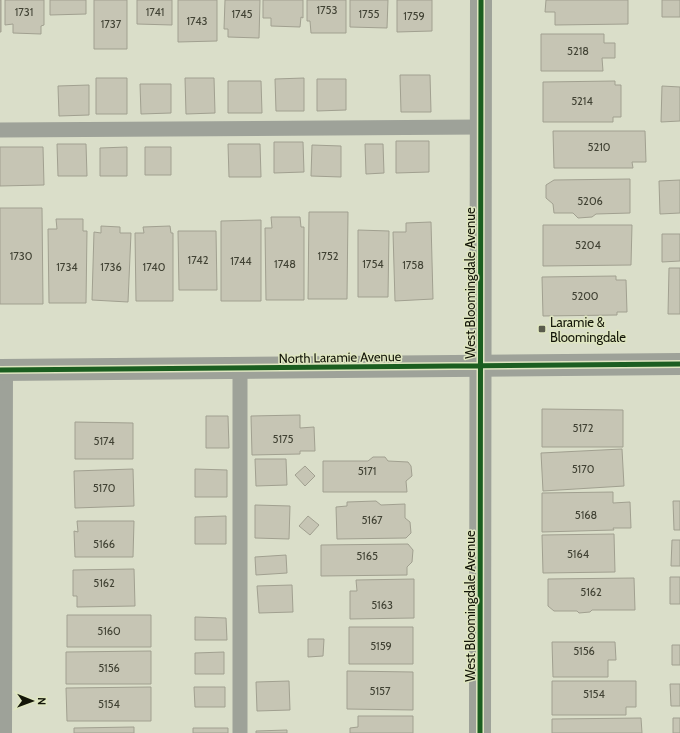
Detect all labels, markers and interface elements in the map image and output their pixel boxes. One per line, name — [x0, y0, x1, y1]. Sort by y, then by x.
house number: 1753 — [316, 3, 338, 17]
house number: 1731 — [15, 5, 33, 19]
house number: 1741 — [146, 5, 164, 19]
house number: 1745 — [231, 7, 253, 21]
house number: 1755 — [358, 7, 380, 21]
house number: 1759 — [403, 9, 425, 23]
house number: 1743 — [186, 14, 208, 28]
house number: 1737 — [101, 17, 122, 31]
house number: 5218 — [567, 44, 589, 58]
house number: 5214 — [571, 94, 593, 108]
house number: 5210 — [588, 140, 611, 154]
house number: 5206 — [577, 194, 603, 208]
street label: West Bloomingdale Avenue — [462, 207, 478, 359]
house number: 5204 — [575, 238, 602, 252]
house number: 1730 — [10, 249, 33, 263]
house number: 1752 — [318, 249, 339, 263]
house number: 1742 — [188, 253, 209, 267]
house number: 1744 — [230, 254, 252, 268]
house number: 1748 — [274, 257, 296, 271]
house number: 1754 — [362, 257, 384, 271]
house number: 1758 — [402, 258, 424, 272]
house number: 1734 — [56, 260, 78, 274]
house number: 1736 — [100, 260, 122, 274]
house number: 1740 — [143, 260, 166, 274]
house number: 5200 — [571, 289, 599, 303]
place label: Laramie & Bloomingdale — [550, 314, 626, 345]
marker: Laramie & Bloomingdale — [537, 324, 547, 334]
street label: North Laramie Avenue — [279, 348, 402, 366]
house number: 5172 — [573, 421, 594, 435]
house number: 5175 — [272, 432, 294, 446]
house number: 5174 — [93, 434, 115, 448]
house number: 5170 — [572, 462, 595, 476]
house number: 5171 — [358, 464, 376, 478]
house number: 5170 — [93, 481, 116, 495]
house number: 5168 — [575, 508, 597, 522]
house number: 5167 — [361, 513, 383, 527]
street label: West Bloomingdale Avenue — [462, 530, 478, 682]
house number: 5166 — [93, 537, 115, 551]
house number: 5164 — [567, 547, 590, 561]
house number: 5165 — [356, 549, 378, 563]
house number: 5162 — [93, 576, 115, 590]
house number: 5162 — [580, 585, 602, 599]
house number: 5163 — [371, 598, 393, 612]
house number: 5160 — [97, 624, 121, 638]
house number: 5159 — [370, 639, 392, 653]
house number: 5156 — [573, 644, 595, 658]
house number: 5156 — [98, 661, 120, 675]
north arrow — [12, 681, 52, 721]
house number: 5157 — [369, 684, 391, 698]
house number: 5154 — [583, 687, 606, 701]
text: N — [35, 697, 49, 705]
house number: 5154 — [98, 697, 121, 711]

